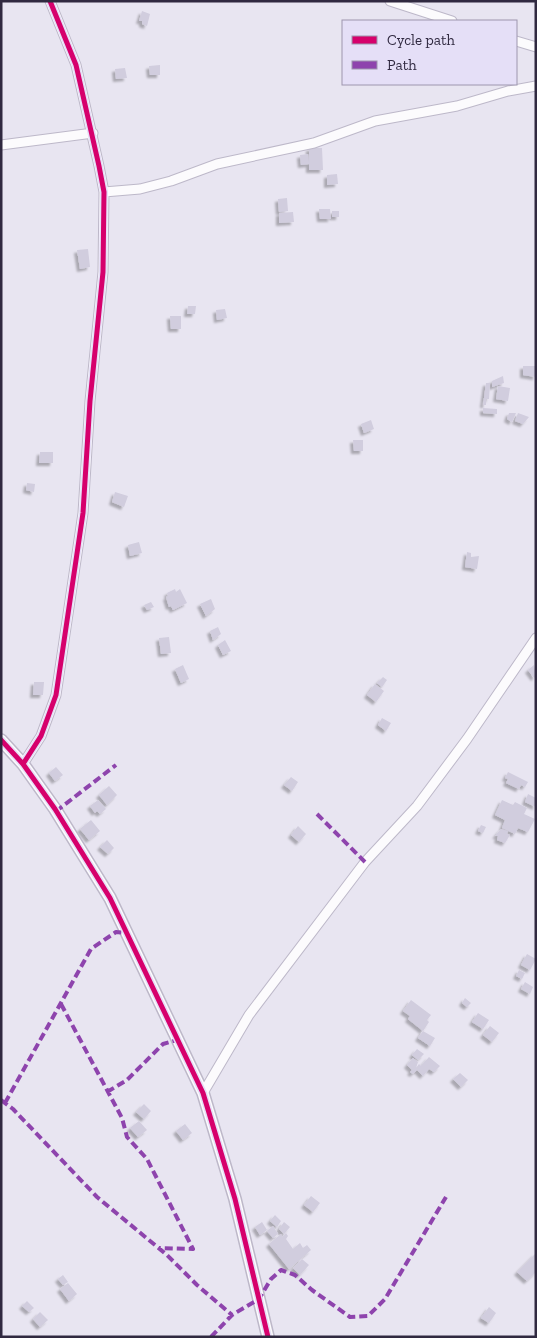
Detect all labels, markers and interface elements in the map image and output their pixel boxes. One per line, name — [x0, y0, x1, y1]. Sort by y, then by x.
legend — [342, 20, 517, 85]
text: Cycle path — [387, 31, 456, 49]
text: Path — [387, 56, 417, 74]

